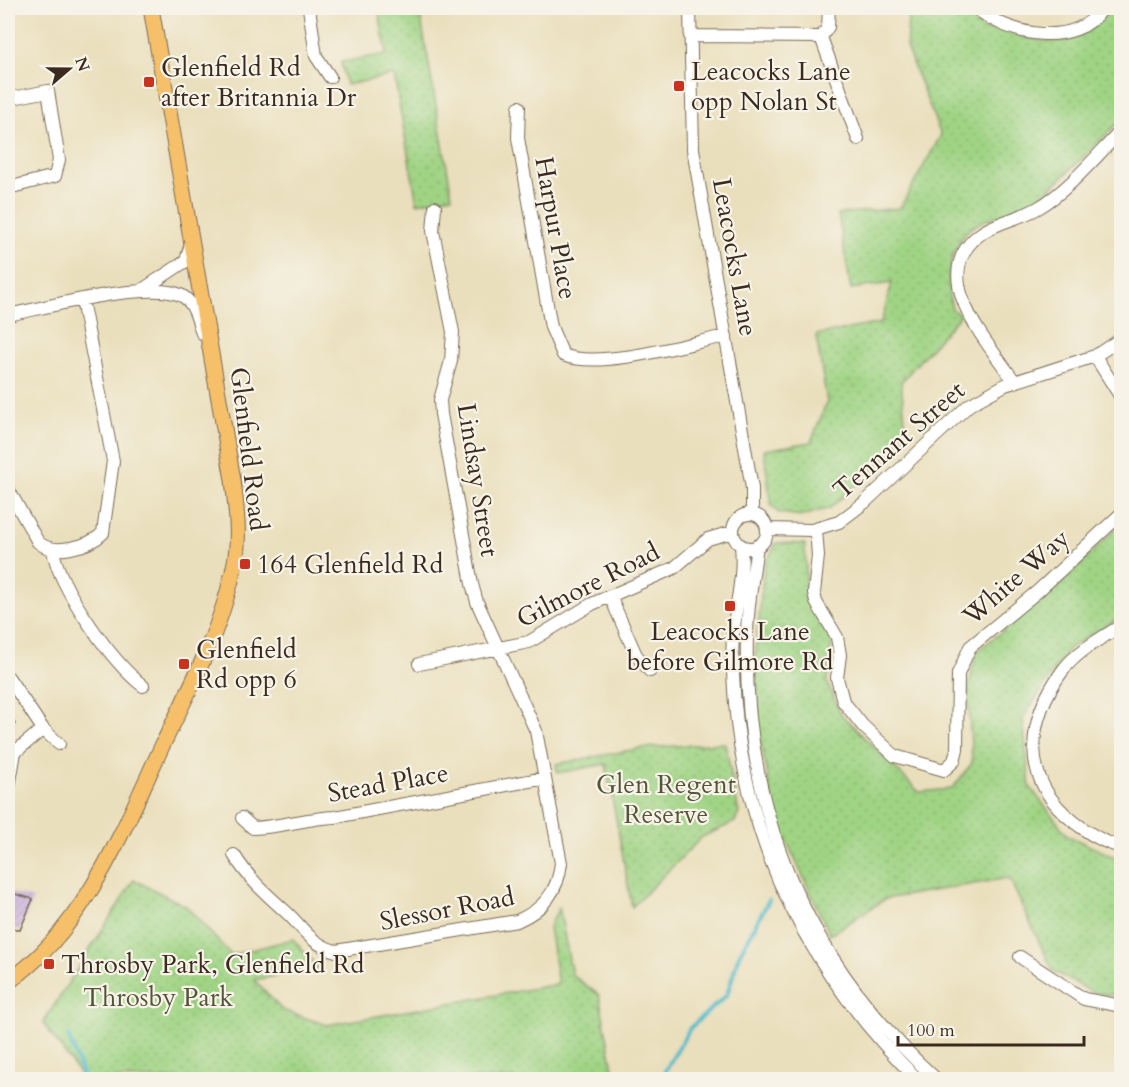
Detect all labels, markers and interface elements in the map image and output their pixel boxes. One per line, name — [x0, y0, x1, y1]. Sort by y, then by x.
north arrow — [39, 39, 99, 99]
place label: Glenfield Rd after Britannia Dr — [161, 50, 357, 115]
text: N — [69, 54, 95, 75]
place label: Leacocks Lane opp Nolan St — [691, 54, 851, 119]
marker: Glenfield Rd after Britannia Dr — [142, 75, 156, 89]
marker: Leacocks Lane opp Nolan St — [672, 79, 686, 93]
street label: Harpur Place — [526, 154, 586, 302]
street label: Leacocks Lane — [704, 175, 766, 339]
street label: Glenfield Road — [222, 365, 276, 533]
street label: Tennant Street — [826, 373, 972, 507]
street label: Lindsay Street — [449, 401, 507, 559]
street label: White Way — [954, 521, 1077, 634]
street label: Gilmore Road — [511, 534, 666, 636]
place label: 164 Glenfield Rd — [257, 547, 444, 582]
marker: 164 Glenfield Rd — [238, 557, 252, 571]
marker: Leacocks Lane before Gilmore Rd — [723, 599, 737, 613]
place label: Leacocks Lane before Gilmore Rd — [627, 614, 833, 679]
place label: Glenfield Rd opp 6 — [196, 632, 297, 697]
marker: Glenfield Rd opp 6 — [177, 657, 191, 671]
street label: Stead Place — [325, 755, 451, 811]
park label: Glen Regent Reserve — [596, 767, 736, 832]
street label: Slessor Road — [377, 879, 517, 939]
place label: Throsby Park, Glenfield Rd — [61, 947, 365, 982]
marker: Throsby Park, Glenfield Rd — [42, 957, 56, 971]
park label: Throsby Park — [83, 980, 233, 1015]
scale bar — [898, 1009, 1084, 1047]
text: 100 m — [907, 1018, 955, 1043]

